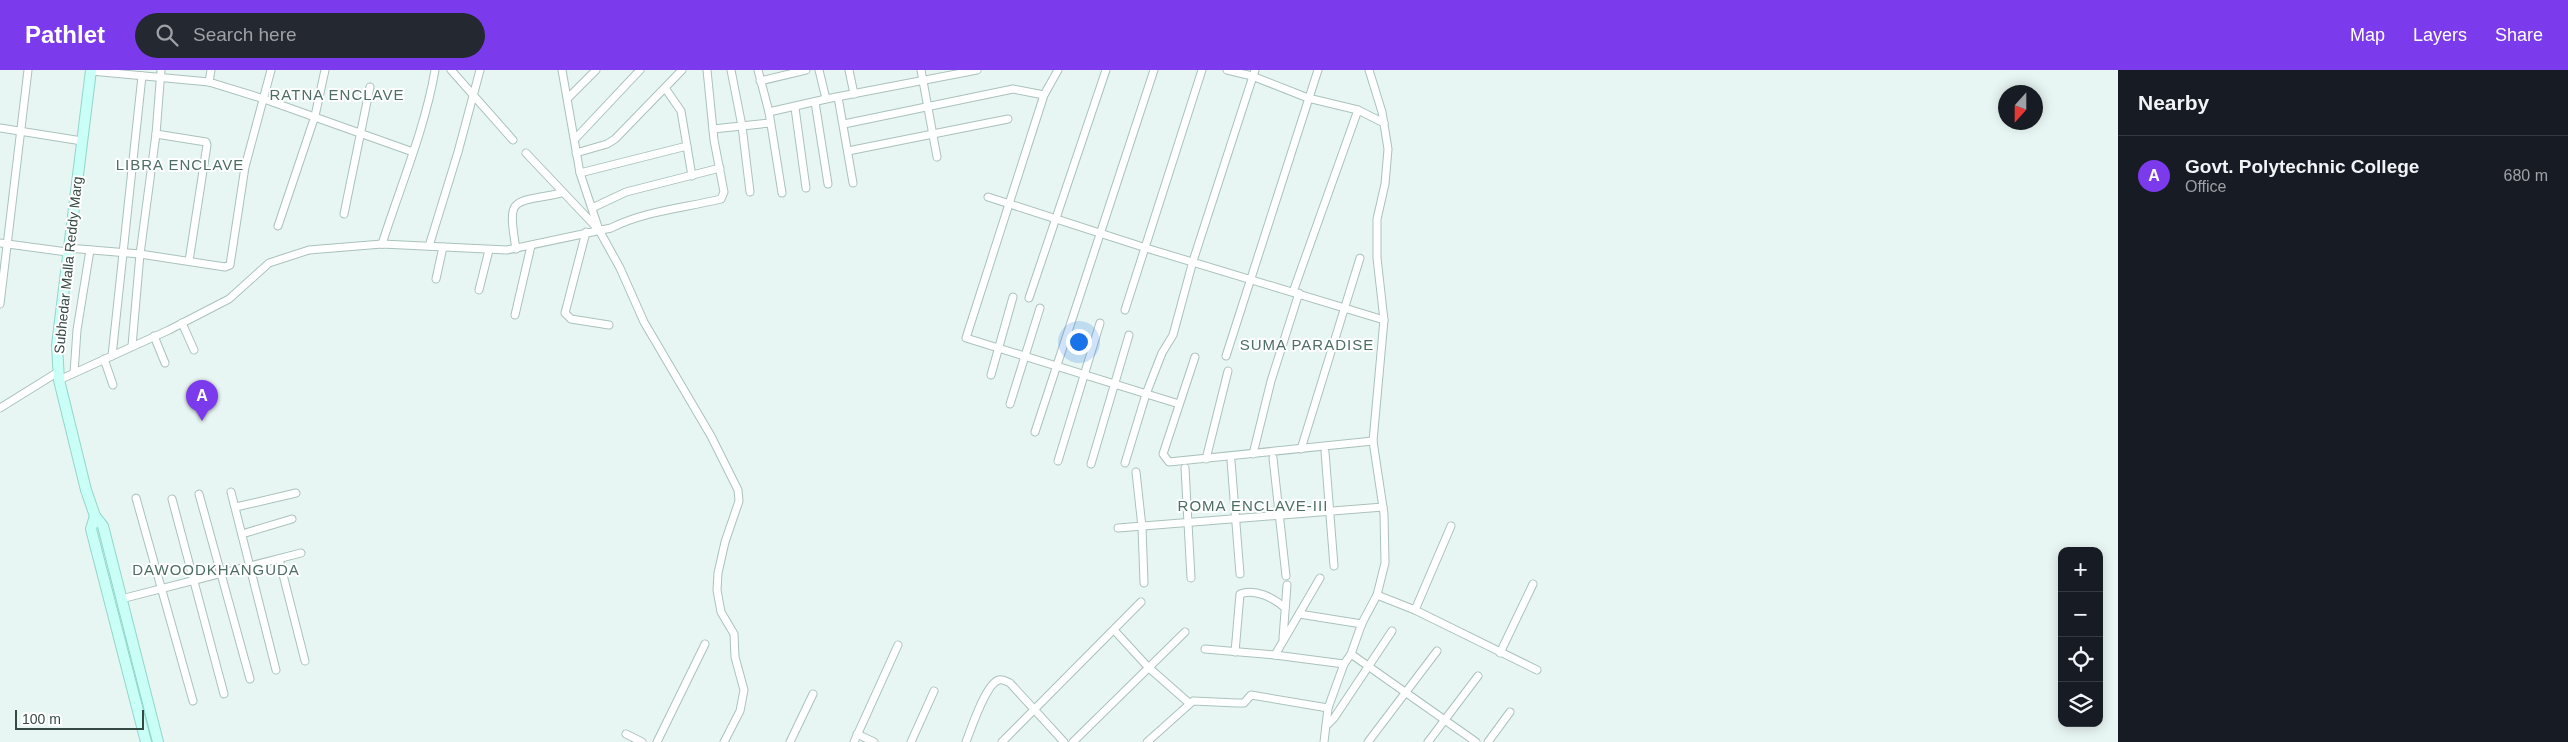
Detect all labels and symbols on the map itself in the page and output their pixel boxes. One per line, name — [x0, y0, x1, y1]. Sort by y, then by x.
north arrow — [1998, 85, 2043, 130]
district label: RATNA ENCLAVE — [270, 86, 404, 103]
district label: LIBRA ENCLAVE — [116, 156, 244, 173]
street label: Subhedar Malla Reddy Marg — [51, 176, 85, 354]
your location — [1066, 329, 1092, 355]
district label: SUMA PARADISE — [1240, 336, 1374, 353]
pin: A — [186, 380, 218, 421]
district label: ROMA ENCLAVE-III — [1178, 497, 1328, 514]
district label: DAWOODKHANGUDA — [132, 561, 300, 578]
scale bar — [15, 707, 144, 730]

